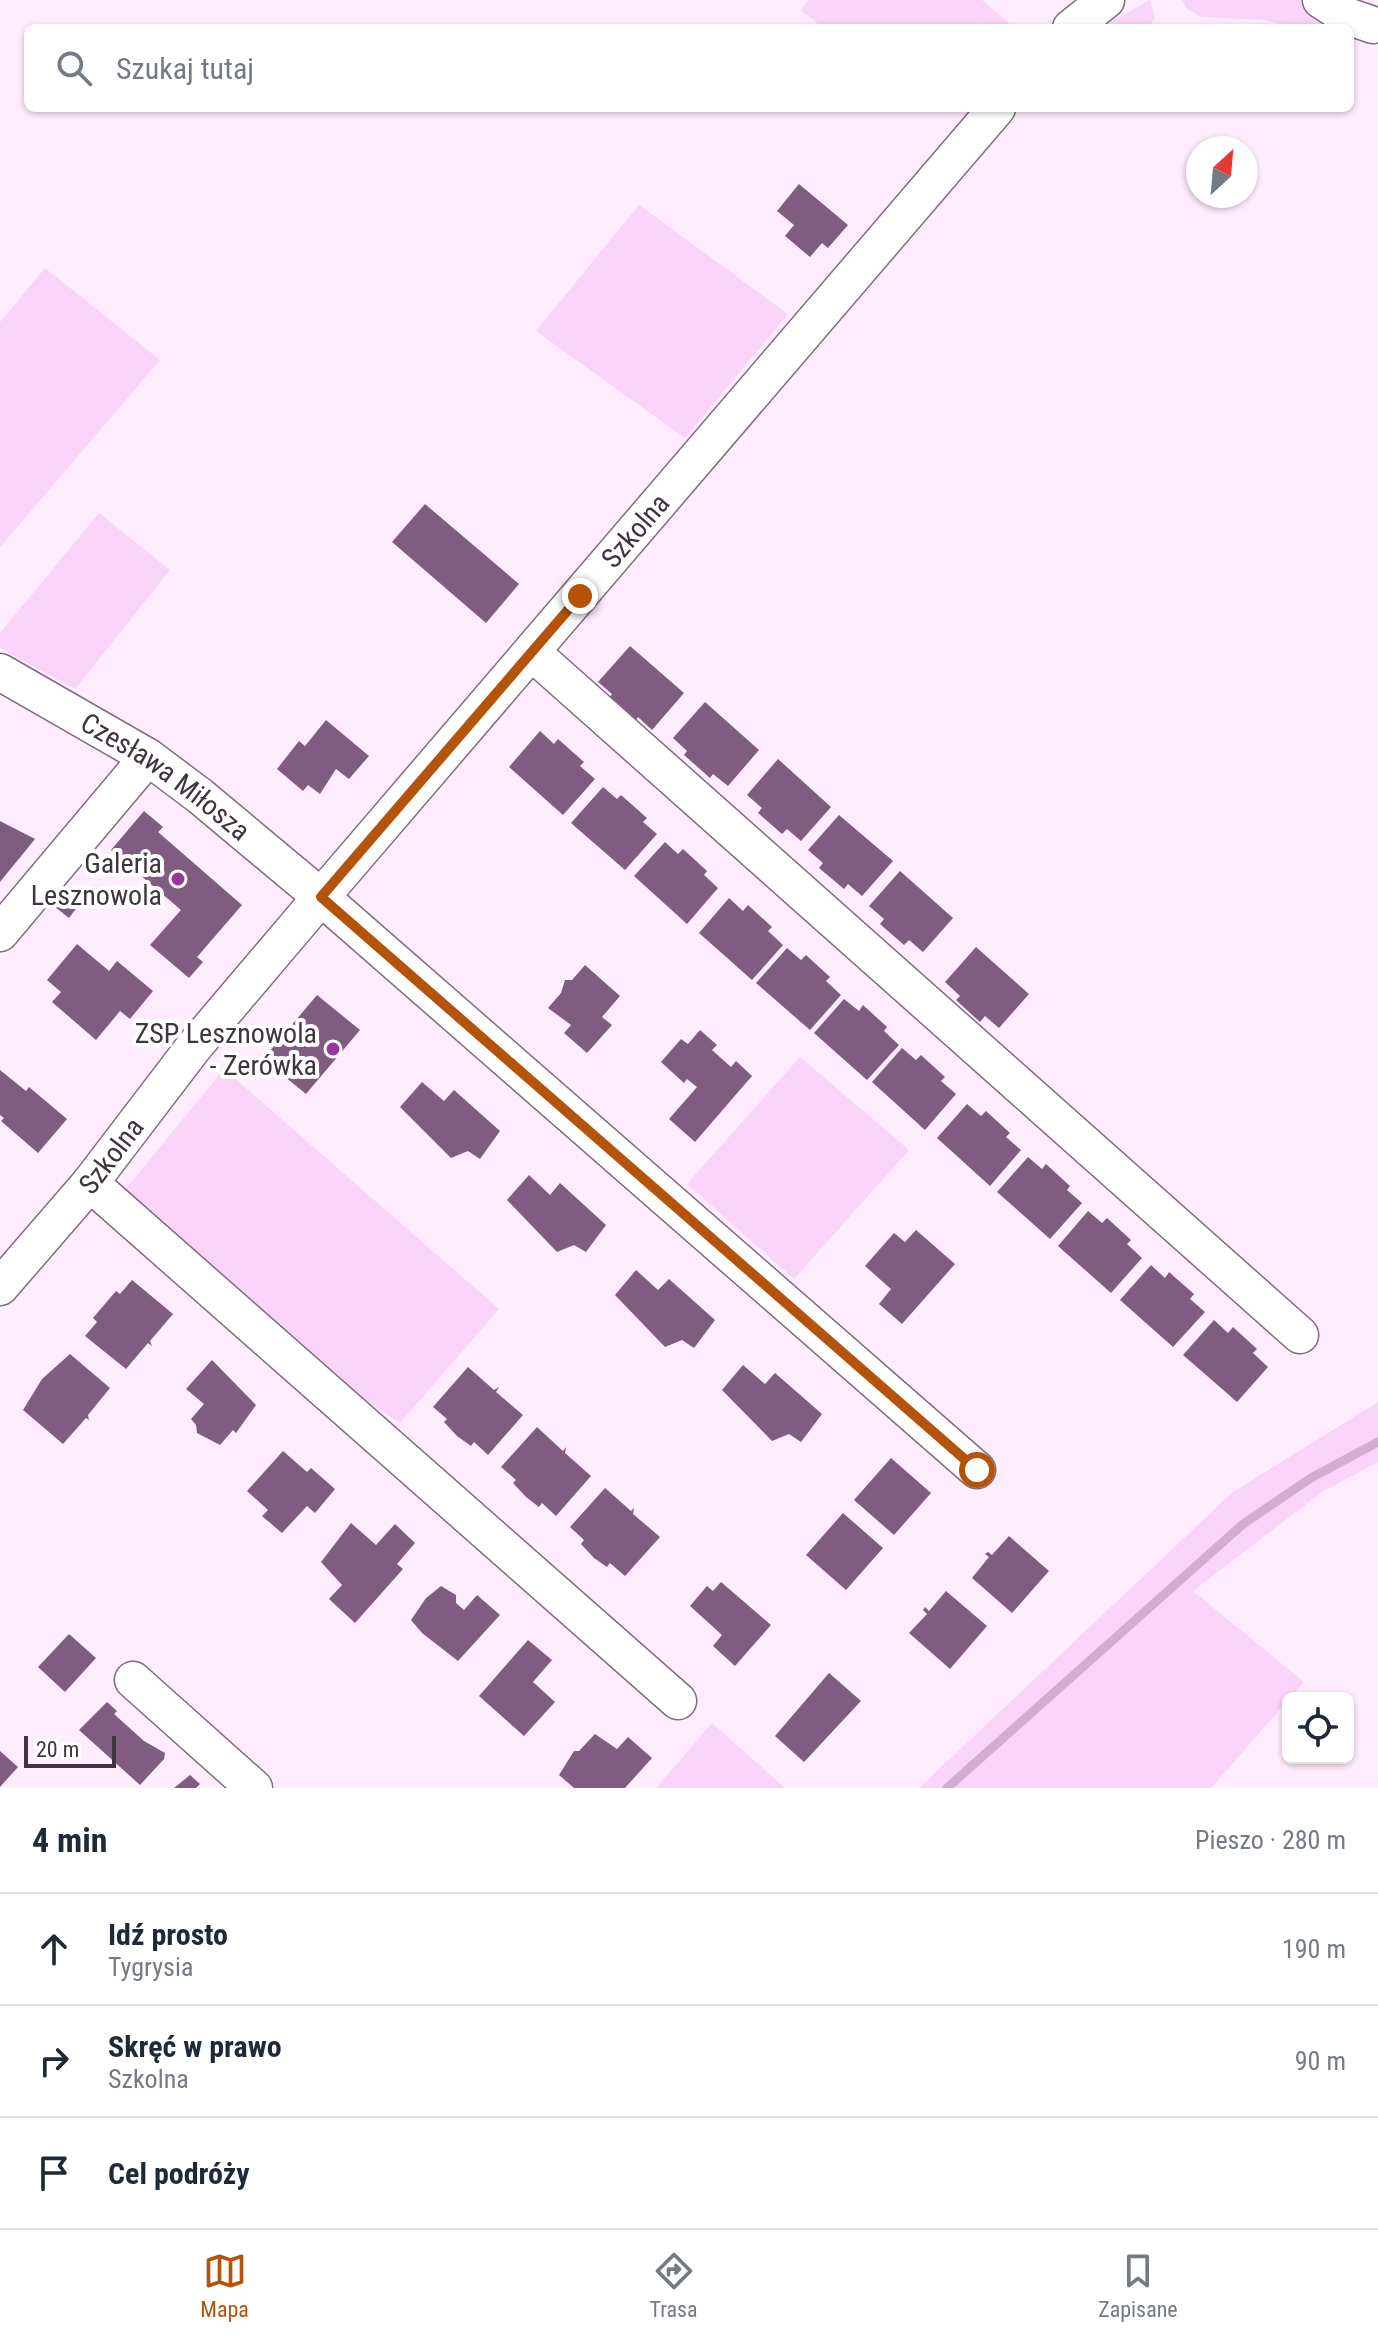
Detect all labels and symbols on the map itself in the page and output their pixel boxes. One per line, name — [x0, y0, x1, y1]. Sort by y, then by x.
north arrow — [1186, 136, 1258, 208]
street label: Szkolna — [594, 487, 676, 574]
route end — [562, 578, 598, 614]
street label: Czesława Miłosza — [75, 706, 257, 847]
place label: Galeria Lesznowola — [31, 847, 162, 912]
marker: Galeria Lesznowola — [169, 870, 187, 888]
place label: ZSP Lesznowola - Zerówka — [135, 1017, 317, 1082]
marker: ZSP Lesznowola - Zerówka — [324, 1040, 342, 1058]
street label: Szkolna — [72, 1111, 150, 1201]
route start — [959, 1452, 995, 1488]
scale bar — [24, 1732, 116, 1768]

